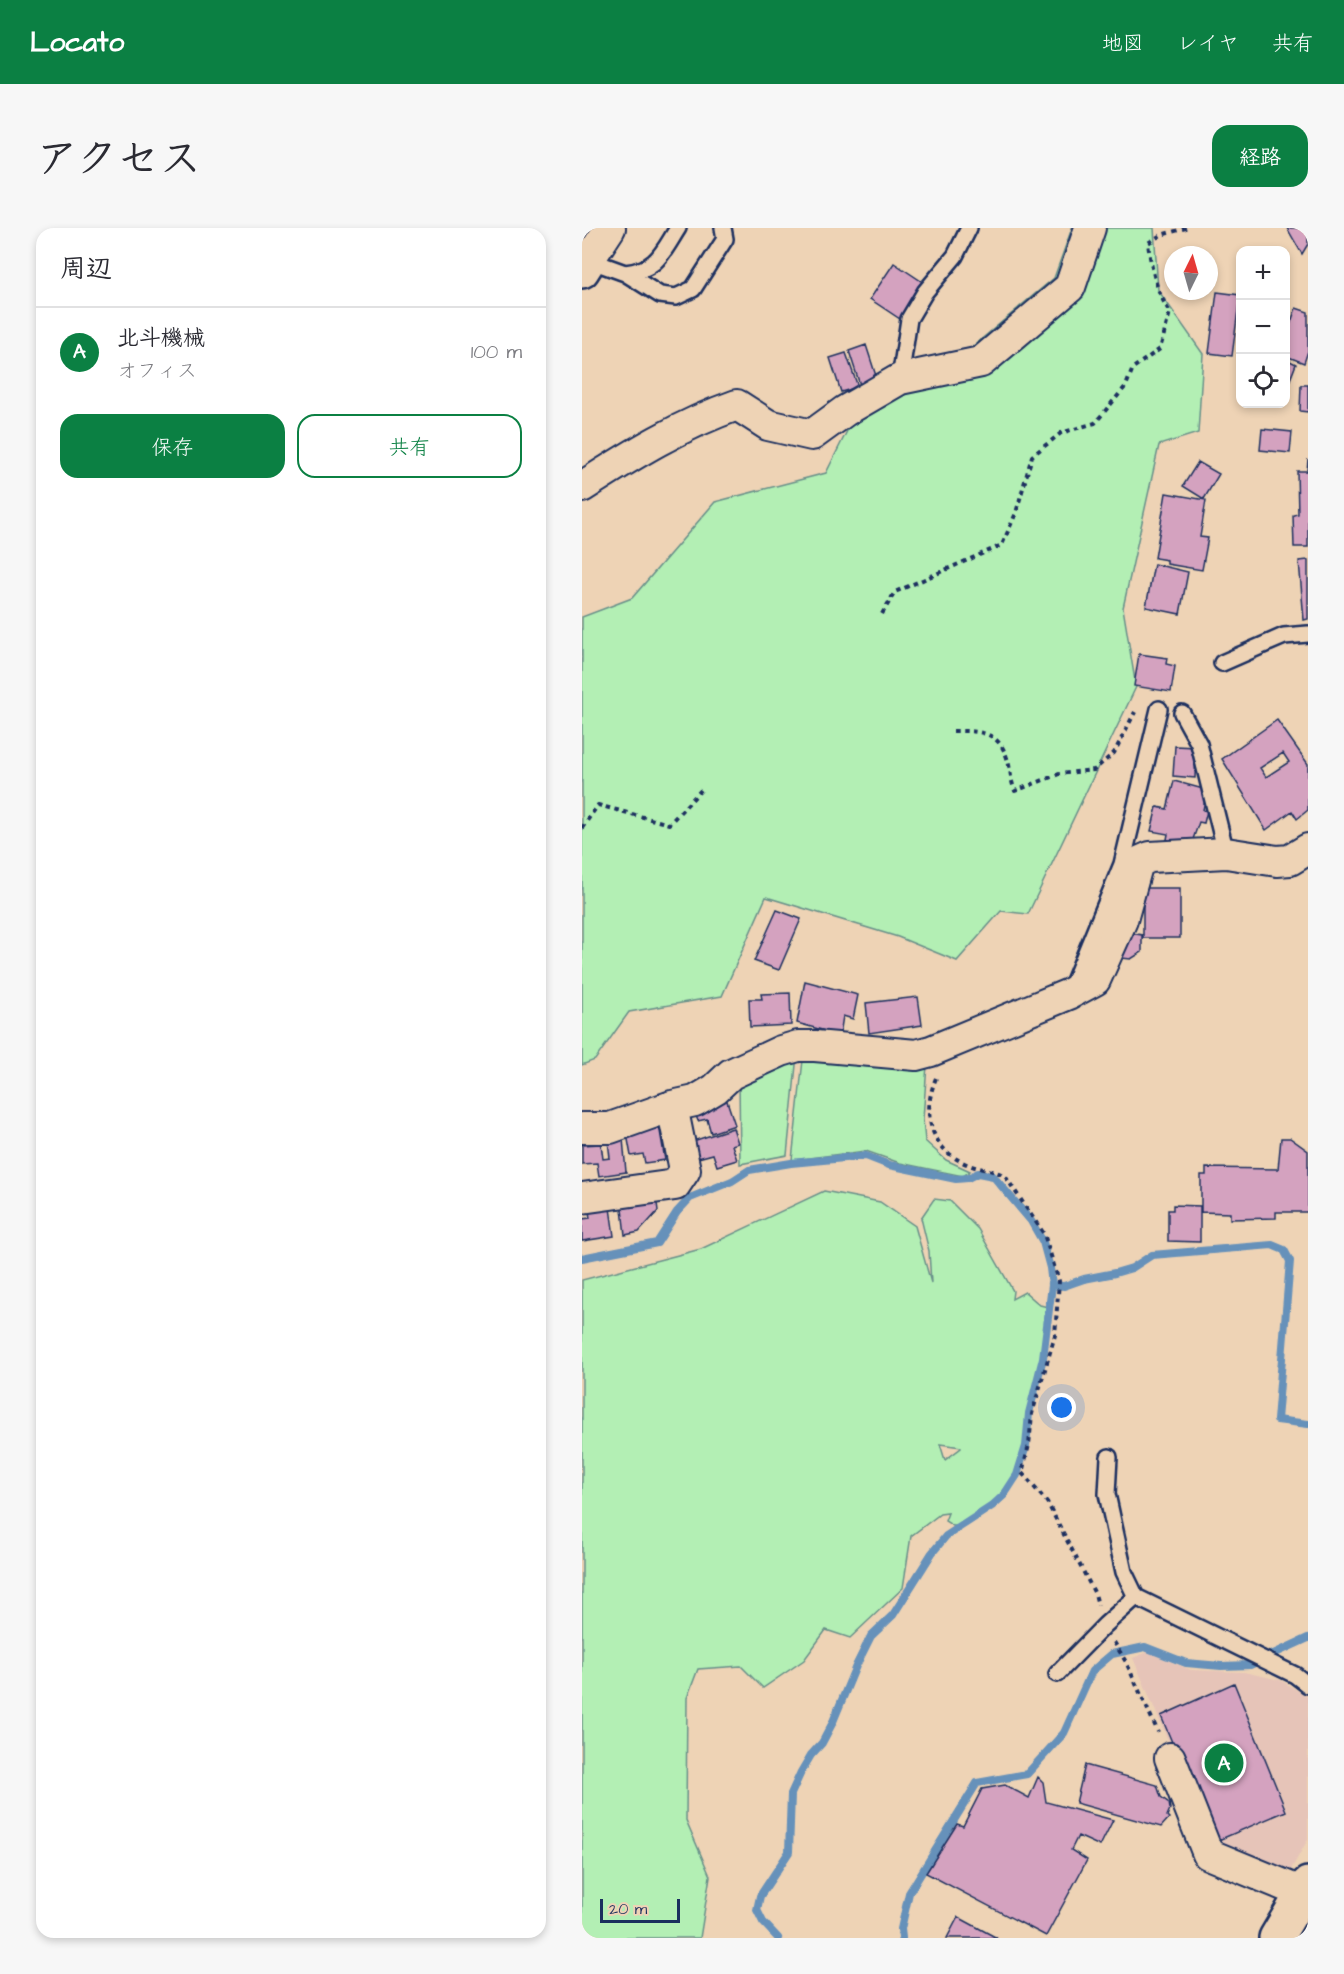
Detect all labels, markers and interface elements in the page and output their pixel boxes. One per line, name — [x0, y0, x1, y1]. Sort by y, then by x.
text: Locato — [30, 23, 124, 62]
text: 地図 — [1102, 29, 1144, 58]
text: レイヤ — [1177, 29, 1239, 58]
text: 共有 — [1272, 29, 1314, 58]
button: 経路 — [1212, 125, 1308, 187]
text: アクセス — [36, 131, 201, 189]
north arrow — [1164, 246, 1218, 300]
map controls — [1236, 246, 1290, 408]
button: + — [1236, 246, 1290, 300]
text: 周辺 — [60, 251, 112, 287]
button: − — [1236, 300, 1290, 354]
text: 北斗機械 — [117, 323, 205, 354]
text: A — [73, 338, 86, 366]
text: 100 m — [471, 338, 522, 366]
button: locate — [1236, 354, 1290, 408]
text: オフィス — [117, 357, 197, 385]
button: 保存 — [60, 414, 285, 478]
button: 共有 — [297, 414, 522, 478]
your location — [1047, 1393, 1076, 1422]
pin: A — [1204, 1740, 1244, 1786]
scale bar — [600, 1896, 680, 1924]
text: 20 m — [609, 1898, 647, 1920]

